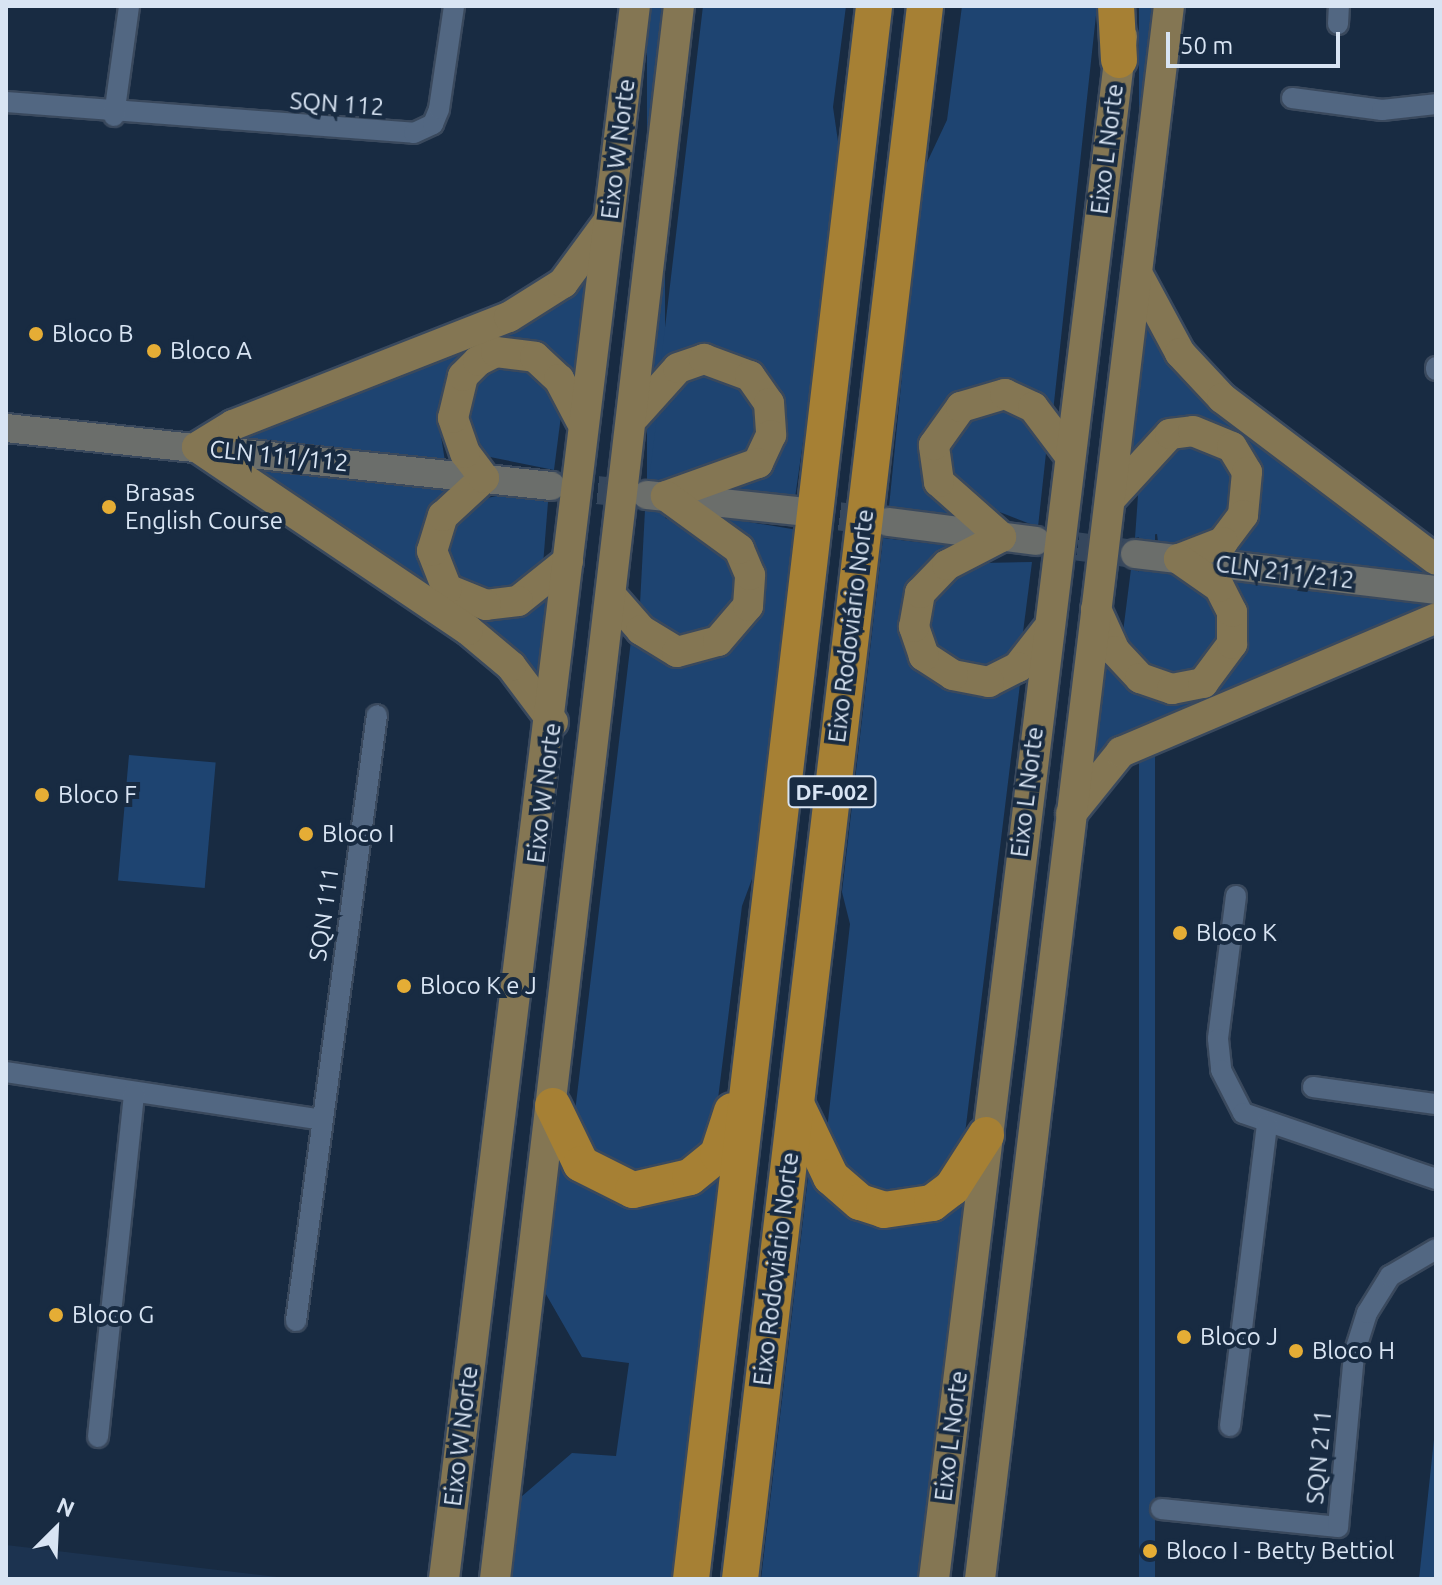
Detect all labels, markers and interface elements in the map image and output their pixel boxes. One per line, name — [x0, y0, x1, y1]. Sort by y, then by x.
scale bar — [1170, 16, 1344, 66]
text: 50 m — [1180, 32, 1233, 59]
street label: Eixo W Norte — [595, 77, 641, 221]
street label: Eixo L Norte — [1085, 82, 1129, 216]
street label: SQN 112 — [289, 86, 385, 122]
place label: Bloco B — [52, 320, 133, 348]
marker: Bloco B — [27, 325, 45, 343]
place label: Bloco A — [170, 337, 252, 365]
marker: Bloco A — [145, 342, 163, 360]
street label: CLN 111/112 — [208, 434, 350, 478]
place label: Brasas English Course — [125, 479, 283, 535]
marker: Brasas English Course — [100, 498, 118, 516]
street label: Eixo Rodoviário Norte — [822, 508, 880, 744]
street label: CLN 211/212 — [1214, 549, 1356, 595]
street label: Eixo W Norte — [521, 721, 567, 865]
street label: Eixo L Norte — [1005, 725, 1049, 859]
road number: DF-002 — [786, 774, 878, 810]
place label: Bloco F — [58, 781, 137, 809]
marker: Bloco F — [33, 786, 51, 804]
place label: Bloco I — [322, 820, 394, 848]
marker: Bloco I — [297, 825, 315, 843]
street label: SQN 111 — [303, 865, 345, 963]
place label: Bloco K — [1196, 919, 1277, 947]
marker: Bloco K — [1171, 924, 1189, 942]
place label: Bloco K e J — [420, 972, 537, 1000]
marker: Bloco K e J — [395, 977, 413, 995]
street label: Eixo Rodoviário Norte — [747, 1151, 805, 1387]
place label: Bloco G — [72, 1301, 154, 1329]
marker: Bloco G — [47, 1306, 65, 1324]
place label: Bloco J — [1200, 1323, 1278, 1351]
marker: Bloco J — [1175, 1328, 1193, 1346]
place label: Bloco H — [1312, 1337, 1395, 1365]
marker: Bloco H — [1287, 1342, 1305, 1360]
street label: Eixo W Norte — [438, 1364, 484, 1508]
street label: Eixo L Norte — [929, 1369, 973, 1503]
street label: SQN 211 — [1301, 1409, 1337, 1505]
north arrow — [16, 1489, 96, 1569]
text: N — [53, 1492, 79, 1521]
place label: Bloco I - Betty Bettiol — [1166, 1537, 1394, 1565]
marker: Bloco I - Betty Bettiol — [1141, 1542, 1159, 1560]

